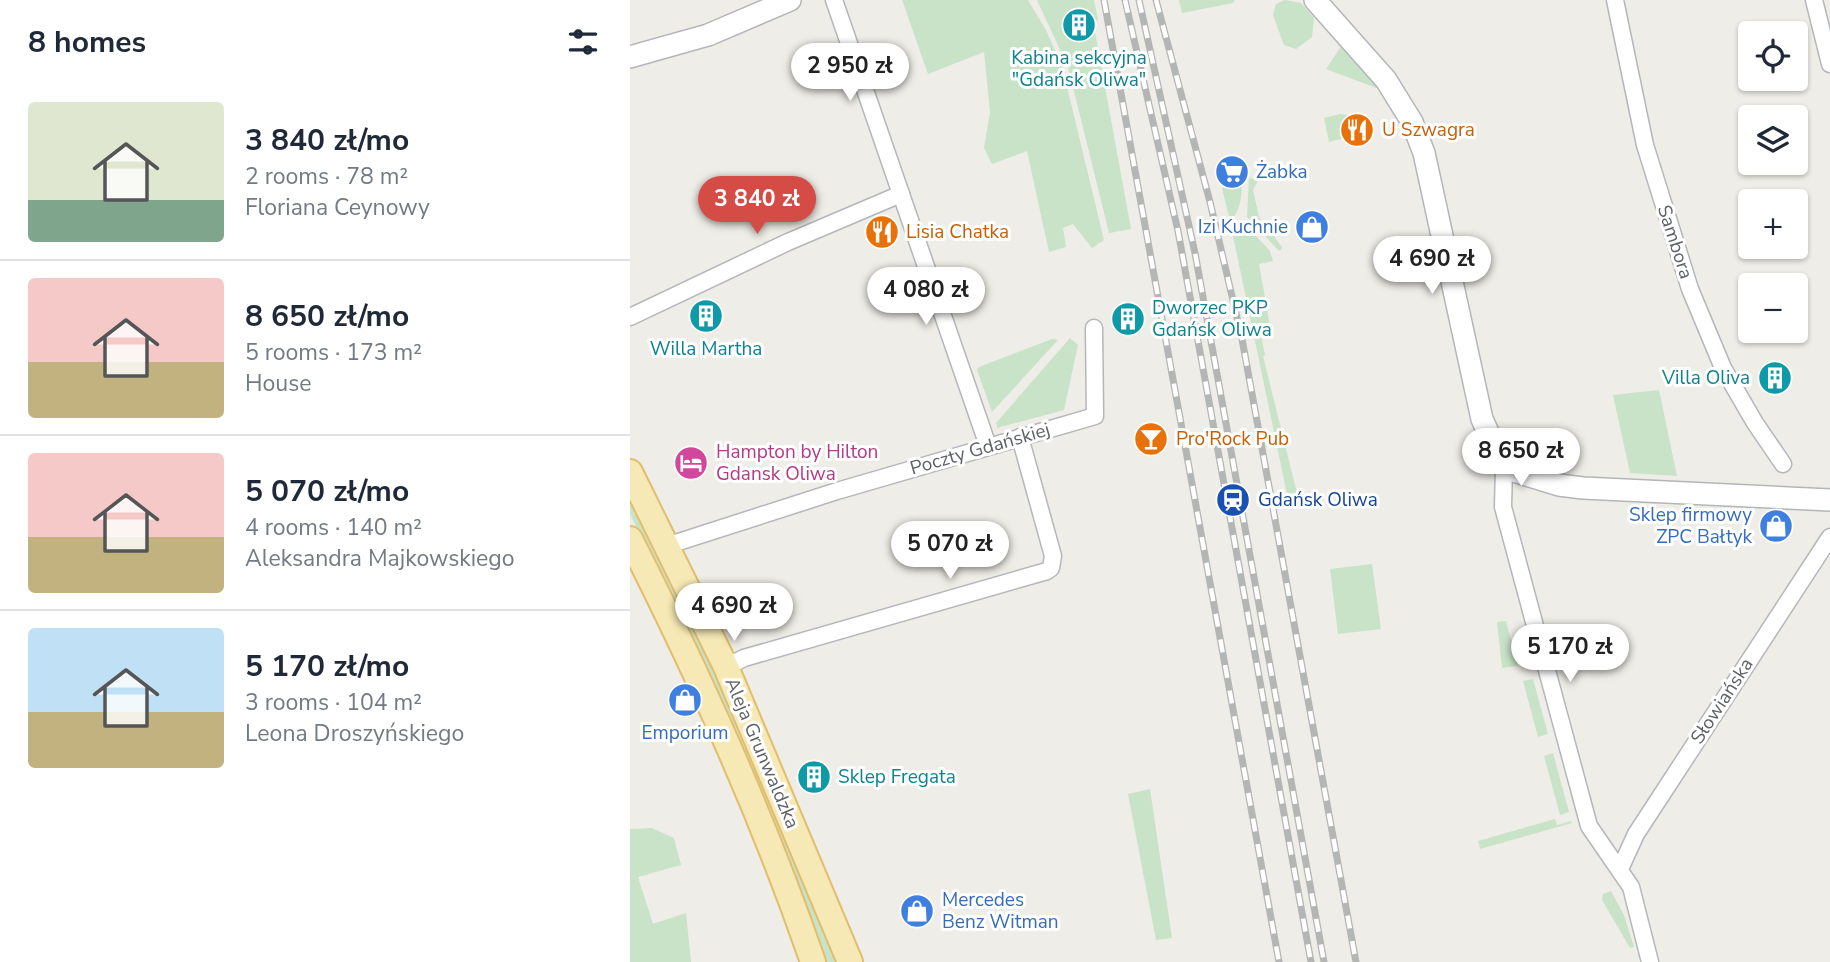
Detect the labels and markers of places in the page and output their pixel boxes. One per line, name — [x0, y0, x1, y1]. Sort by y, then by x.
building icon: Kabina sekcyjna "Gdańsk Oliwa" — [1060, 6, 1098, 44]
pin: 2 950 zł — [778, 43, 922, 103]
place label: Kabina sekcyjna "Gdańsk Oliwa" — [1011, 45, 1147, 93]
restaurant icon: U Szwagra — [1338, 111, 1376, 149]
place label: U Szwagra — [1382, 117, 1475, 143]
supermarket icon: Żabka — [1213, 153, 1251, 191]
place label: Żabka — [1256, 159, 1308, 185]
pin: 3 840 zł — [685, 176, 829, 236]
shop icon: Izi Kuchnie — [1293, 208, 1331, 246]
restaurant icon: Lisia Chatka — [863, 213, 901, 251]
place label: Izi Kuchnie — [1198, 214, 1288, 240]
place label: Lisia Chatka — [906, 219, 1009, 245]
pin: 4 690 zł — [1360, 236, 1504, 296]
pin: 4 080 zł — [854, 268, 998, 327]
place label: Dworzec PKP Gdańsk Oliwa — [1152, 295, 1272, 343]
building icon: Willa Martha — [687, 297, 725, 335]
building icon: Dworzec PKP Gdańsk Oliwa — [1109, 300, 1147, 338]
place label: Willa Martha — [650, 336, 762, 362]
building icon: Villa Oliva — [1756, 359, 1794, 397]
place label: Villa Oliva — [1661, 365, 1750, 391]
bar icon: Pro'Rock Pub — [1132, 420, 1170, 458]
place label: Pro'Rock Pub — [1176, 426, 1289, 452]
pin: 8 650 zł — [1449, 428, 1593, 488]
place label: Hampton by Hilton Gdansk Oliwa — [716, 439, 878, 487]
hotel icon: Hampton by Hilton Gdansk Oliwa — [672, 444, 710, 482]
station icon: Gdańsk Oliwa — [1214, 481, 1252, 519]
place label: Gdańsk Oliwa — [1258, 487, 1378, 513]
place label: Sklep firmowy ZPC Bałtyk — [1629, 502, 1752, 550]
shop icon: Sklep firmowy ZPC Bałtyk — [1757, 507, 1795, 545]
pin: 5 070 zł — [878, 522, 1022, 581]
pin: 4 690 zł — [662, 584, 806, 643]
pin: 5 170 zł — [1498, 624, 1642, 684]
shop icon: Emporium — [666, 681, 704, 719]
place label: Emporium — [641, 720, 729, 746]
building icon: Sklep Fregata — [795, 758, 833, 796]
place label: Sklep Fregata — [838, 764, 956, 790]
place label: Mercedes Benz Witman — [942, 887, 1059, 935]
shop icon: Mercedes Benz Witman — [898, 892, 936, 930]

